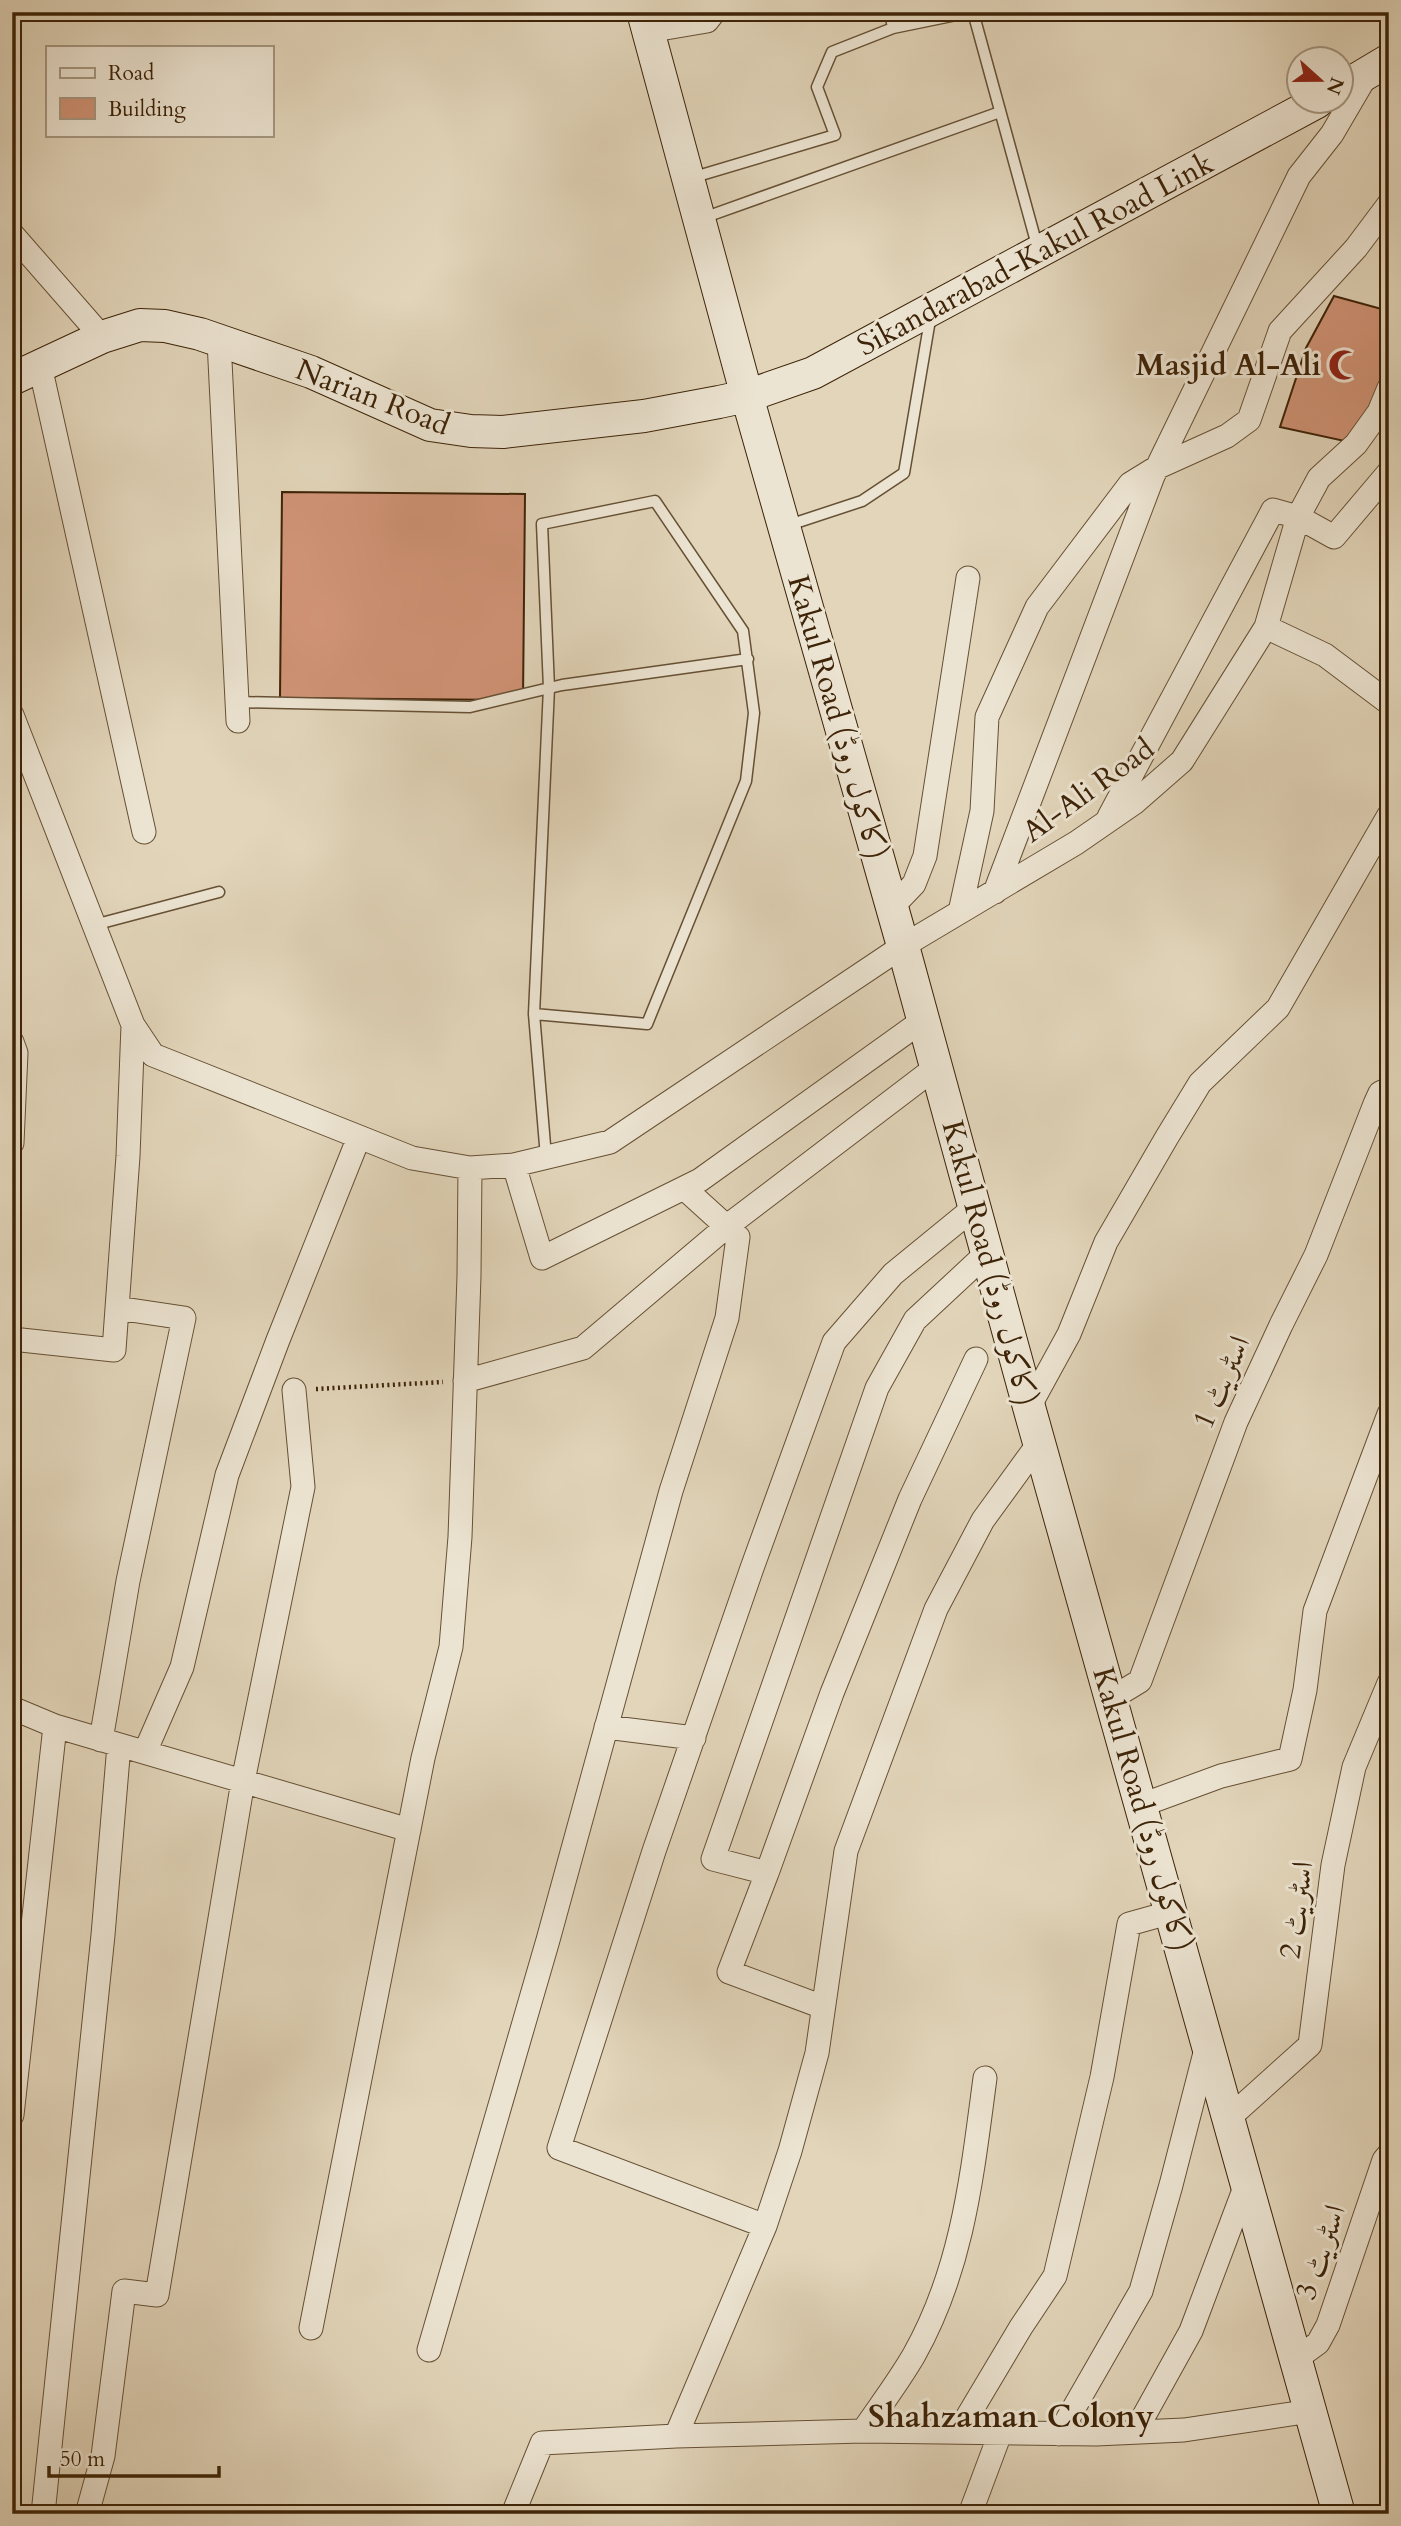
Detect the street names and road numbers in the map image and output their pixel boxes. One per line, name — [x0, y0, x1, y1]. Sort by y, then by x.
street label: Sikandarabad-Kakul Road Link — [850, 143, 1221, 366]
street label: Narian Road — [290, 349, 456, 446]
street label: Kakul Road (کاکول روڈ) — [777, 570, 898, 864]
street label: Al-Ali Road — [1014, 729, 1163, 852]
street label: Kakul Road (کاکول روڈ) — [932, 1116, 1047, 1410]
street label: اسٹریٹ 1 — [1183, 1329, 1260, 1435]
street label: Kakul Road (کاکول روڈ) — [1082, 1662, 1203, 1956]
street label: اسٹریٹ 2 — [1269, 1859, 1324, 1961]
street label: اسٹریٹ 3 — [1285, 2199, 1356, 2305]

